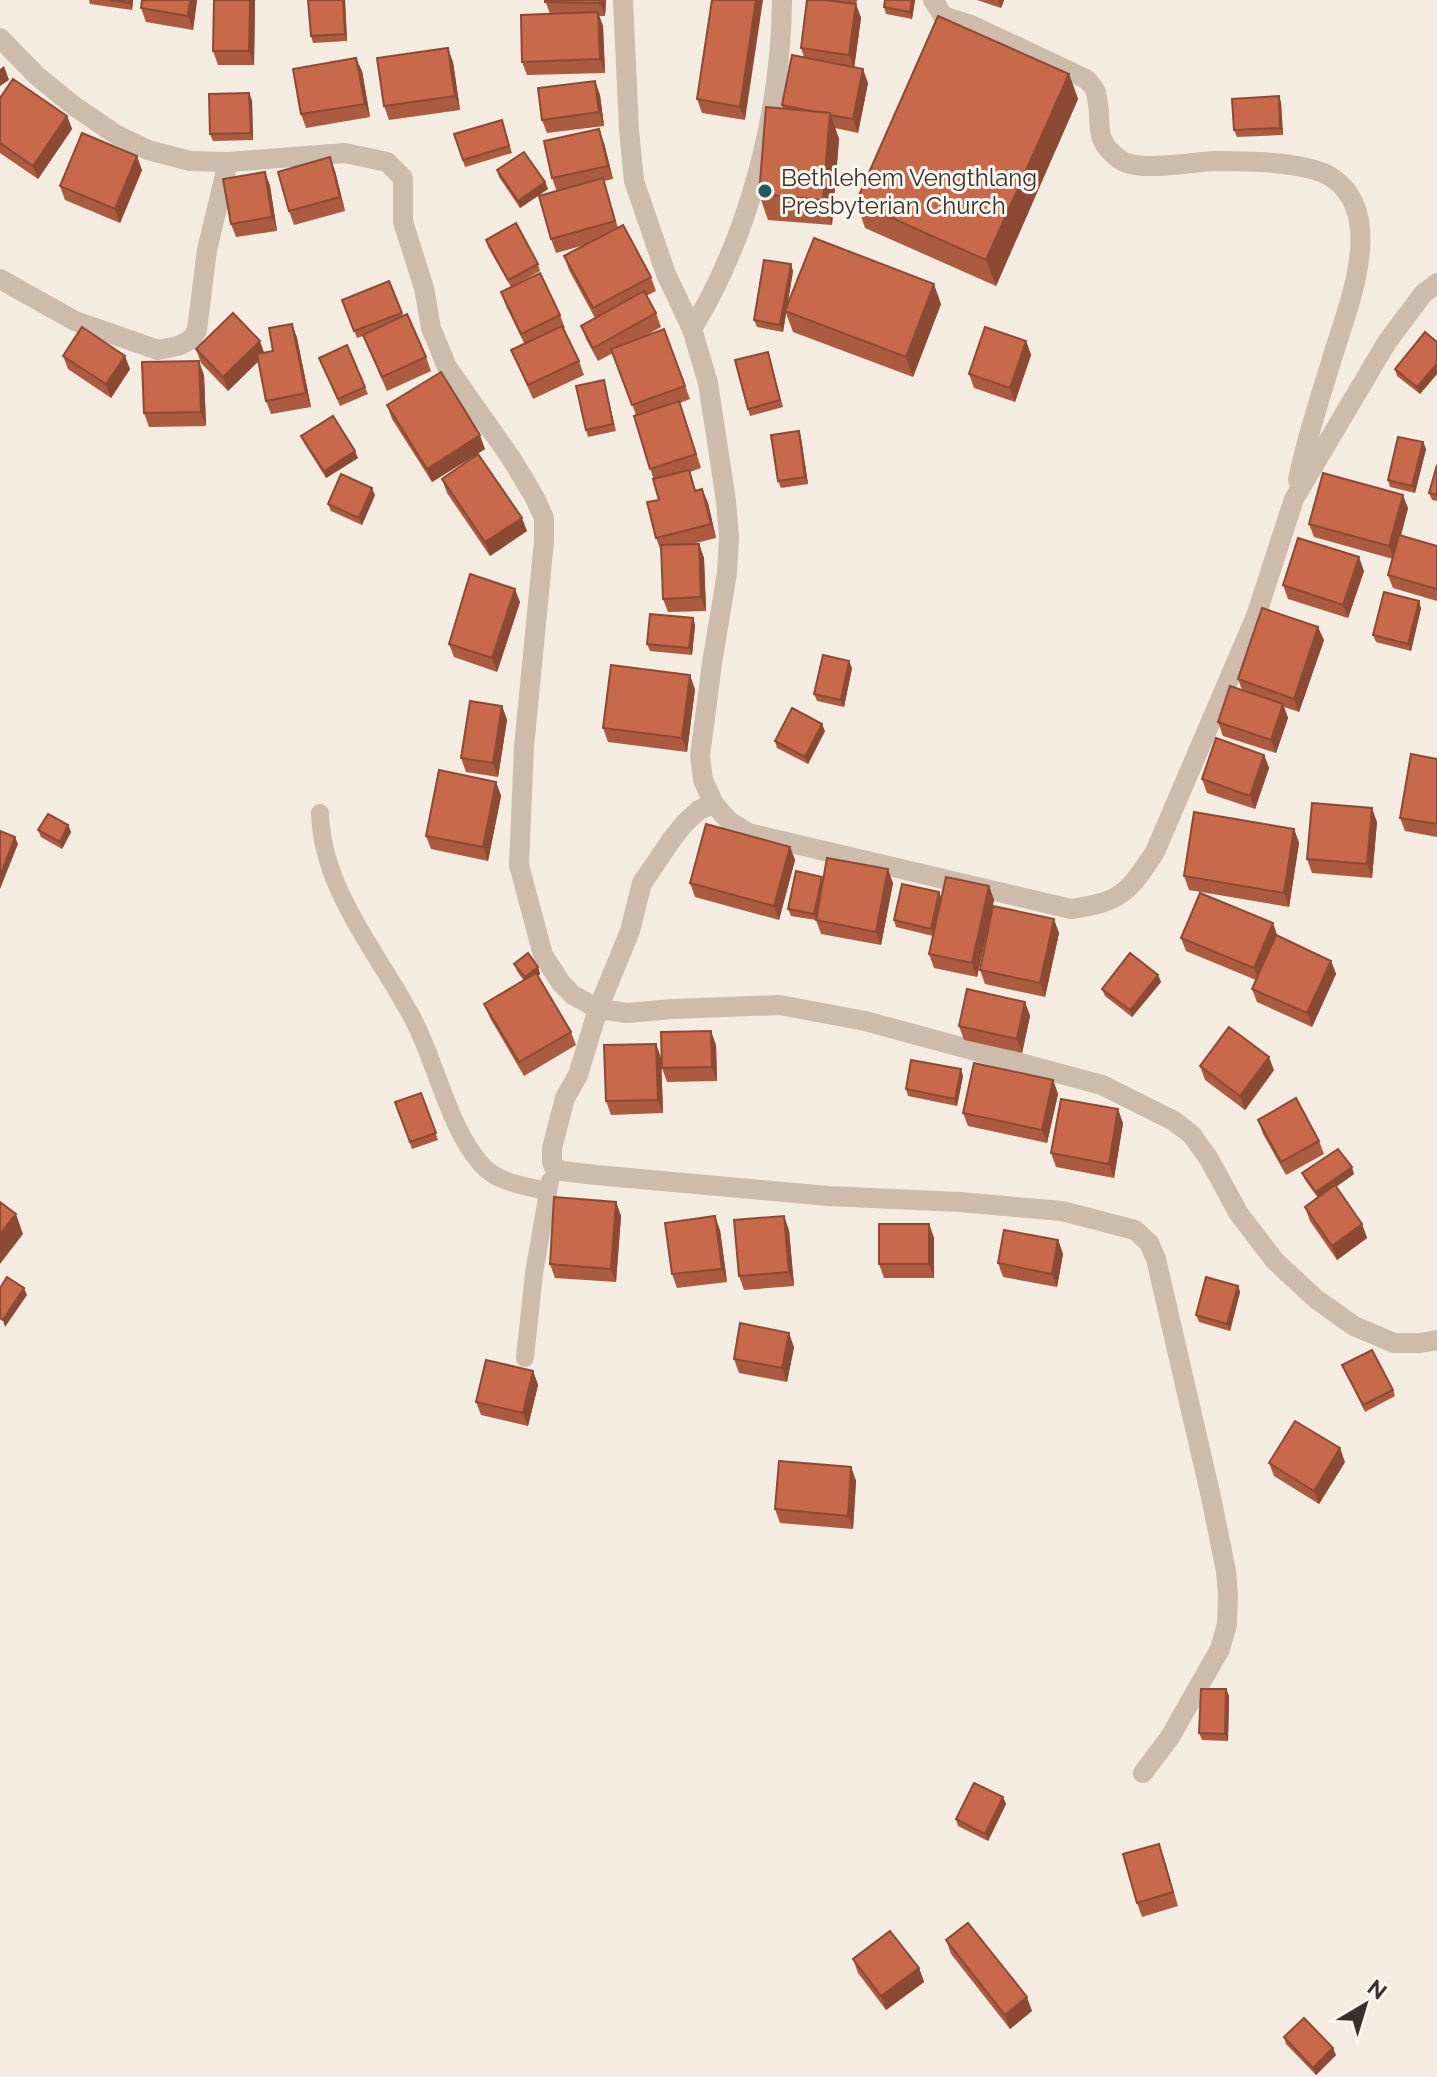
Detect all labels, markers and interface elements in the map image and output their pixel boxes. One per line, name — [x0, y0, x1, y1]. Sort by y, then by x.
place label: Bethlehem Vengthlang Presbyterian Church — [781, 163, 1037, 220]
marker: Bethlehem Vengthlang Presbyterian Church — [756, 182, 774, 200]
north arrow — [1325, 1965, 1405, 2045]
text: N — [1363, 1974, 1392, 2005]

